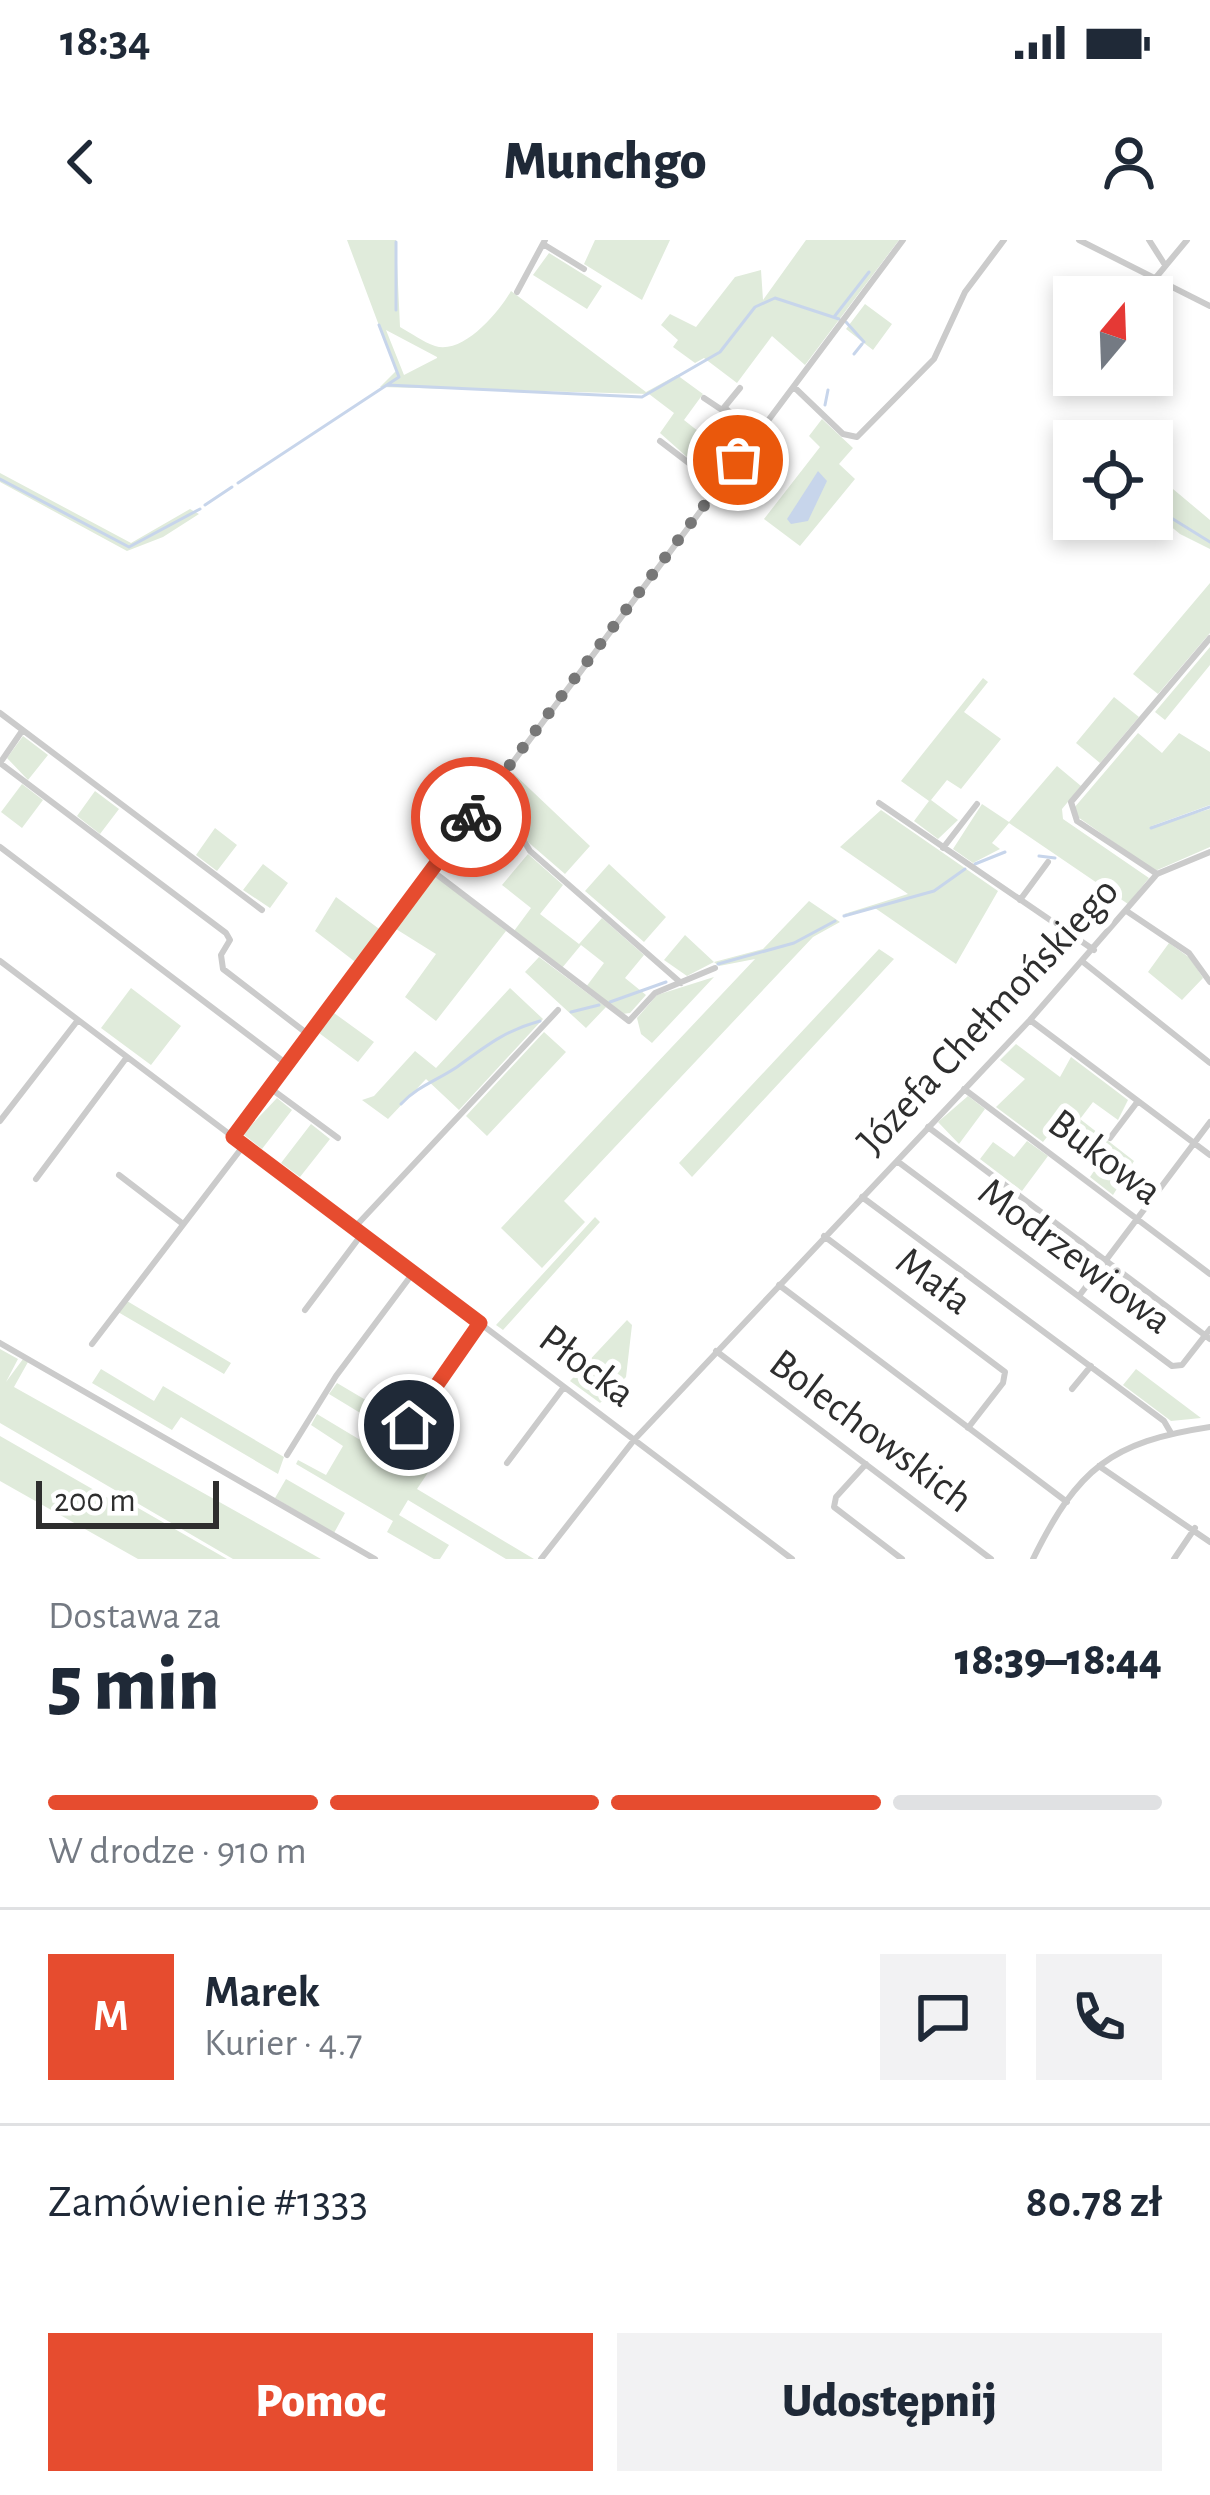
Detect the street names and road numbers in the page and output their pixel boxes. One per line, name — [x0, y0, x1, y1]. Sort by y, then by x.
street label: Józefa Chełmońskiego — [849, 870, 1127, 1162]
street label: Bukowa — [1041, 1101, 1169, 1213]
street label: Modrzewiowa — [971, 1170, 1179, 1342]
street label: Mała — [888, 1239, 980, 1323]
street label: Płocka — [532, 1317, 642, 1415]
street label: Bolechowskich — [762, 1341, 980, 1521]

